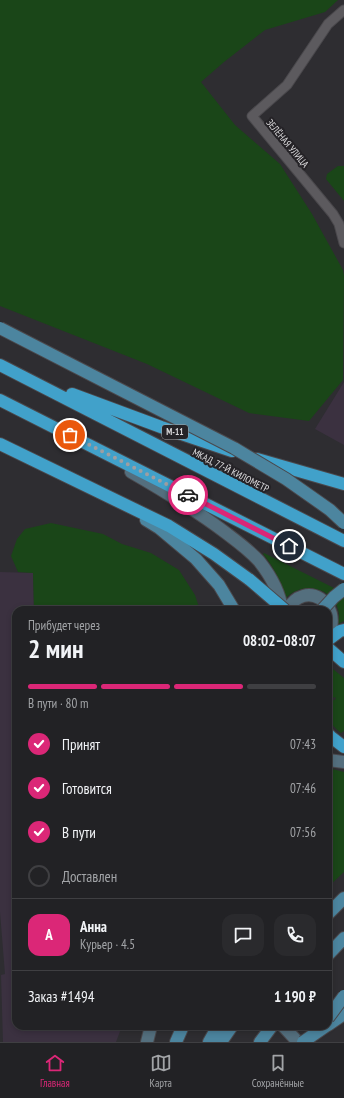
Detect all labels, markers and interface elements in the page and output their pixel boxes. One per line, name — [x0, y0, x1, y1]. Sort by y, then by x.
street label: ЗЕЛЁНАЯ УЛИЦА — [263, 116, 312, 171]
pin — [53, 418, 87, 452]
icon: bag — [59, 424, 81, 446]
road number: М-11 — [162, 425, 188, 439]
street label: МКАД, 77-Й КИЛОМЕТР — [190, 446, 272, 496]
courier — [168, 475, 208, 515]
icon: car — [177, 484, 199, 506]
pin — [272, 529, 306, 563]
icon: home — [278, 535, 300, 557]
text: Прибудет через — [28, 617, 100, 634]
text: 08:02–08:07 — [243, 631, 316, 650]
text: 2 мин — [28, 632, 83, 665]
text: В пути · 80 m — [28, 695, 89, 712]
icon: check — [28, 733, 50, 755]
text: Принят — [62, 735, 100, 754]
text: 07:43 — [290, 736, 316, 753]
icon: check — [28, 777, 50, 799]
text: Готовится — [62, 779, 112, 798]
text: 07:46 — [290, 780, 316, 797]
icon: check — [28, 821, 50, 843]
text: В пути — [62, 823, 96, 842]
text: 07:56 — [290, 824, 316, 841]
text: Доставлен — [62, 867, 117, 886]
button: chat — [222, 914, 264, 956]
button: phone — [274, 914, 316, 956]
text: Анна — [80, 917, 107, 936]
text: А — [45, 925, 53, 944]
text: Курьер · 4.5 — [80, 936, 135, 953]
text: Заказ #1494 — [28, 987, 95, 1006]
text: 1 190 ₽ — [274, 987, 316, 1006]
tab: Главная — [40, 1052, 70, 1090]
tab: Карта — [149, 1052, 172, 1090]
tab: Сохранённые — [252, 1052, 304, 1090]

